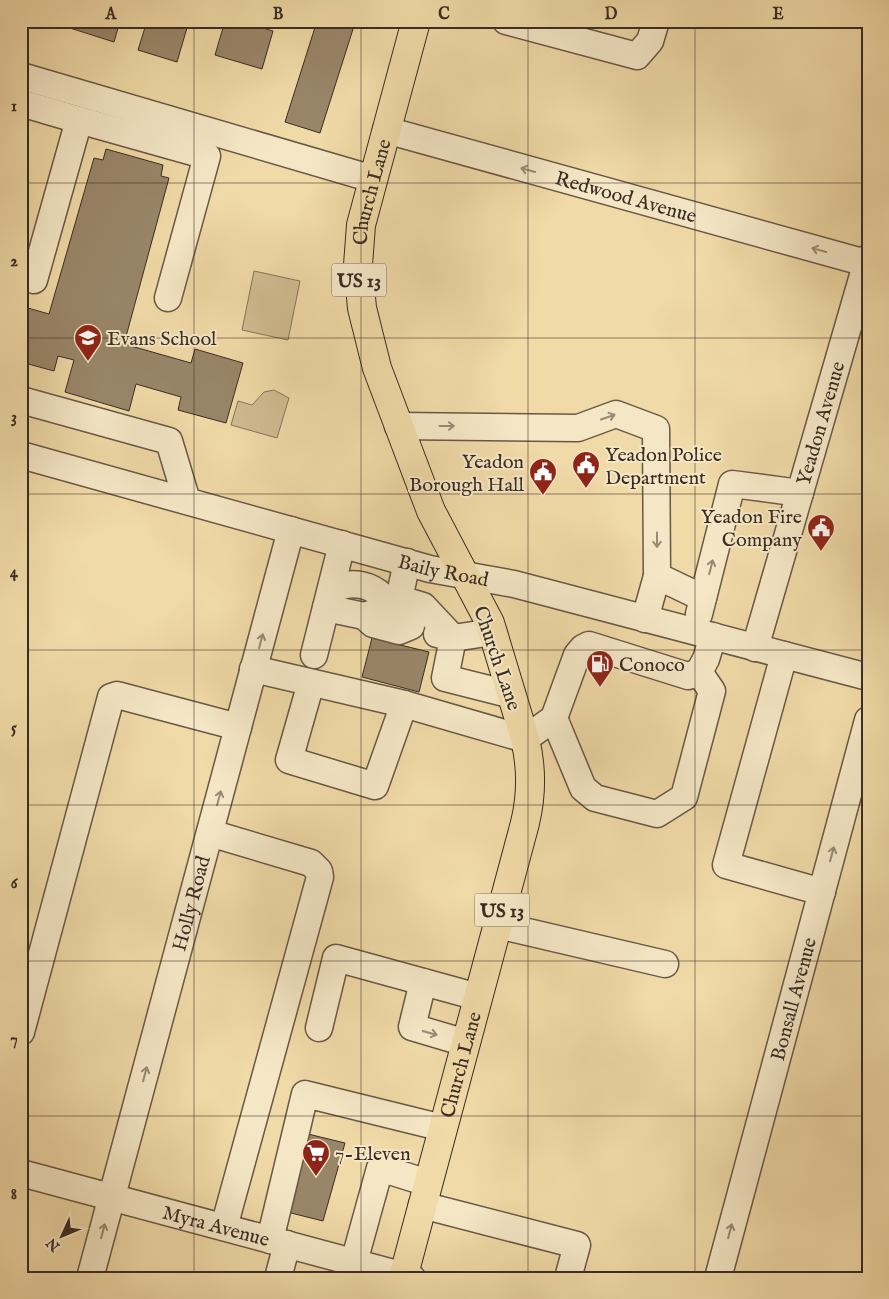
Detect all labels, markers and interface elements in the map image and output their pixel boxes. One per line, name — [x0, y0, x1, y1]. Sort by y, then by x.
text: A — [105, 5, 118, 25]
text: B — [273, 5, 284, 25]
text: C — [438, 5, 450, 25]
text: D — [605, 5, 618, 25]
text: E — [772, 5, 784, 25]
text: 1 — [11, 97, 17, 117]
street label: Church Lane — [349, 136, 398, 246]
one-way arrow — [520, 164, 536, 174]
street label: Redwood Avenue — [552, 166, 699, 229]
one-way arrow — [812, 245, 828, 255]
text: 2 — [10, 252, 18, 272]
road number: US 13 — [332, 264, 386, 296]
school or university icon: Evans School — [73, 323, 103, 362]
place label: Evans School — [107, 327, 217, 352]
street label: Yeadon Avenue — [792, 359, 851, 489]
text: 3 — [11, 408, 17, 428]
one-way arrow — [600, 412, 615, 421]
one-way arrow — [439, 422, 455, 431]
place label: Yeadon Police Department — [605, 443, 722, 491]
place label: Yeadon Borough Hall — [409, 450, 525, 498]
public building icon: Yeadon Police Department — [571, 450, 601, 489]
public building icon: Yeadon Borough Hall — [528, 457, 558, 496]
place label: Yeadon Fire Company — [701, 505, 802, 553]
public building icon: Yeadon Fire Company — [806, 513, 836, 552]
one-way arrow — [652, 532, 661, 548]
street label: Baily Road — [395, 550, 491, 593]
one-way arrow — [706, 560, 716, 576]
text: 4 — [10, 563, 19, 583]
street label: Church Lane — [467, 603, 526, 714]
one-way arrow — [257, 634, 266, 650]
fuel station icon: Conoco — [585, 649, 615, 688]
place label: Conoco — [619, 653, 685, 678]
text: 5 — [11, 719, 17, 739]
one-way arrow — [215, 791, 224, 807]
one-way arrow — [827, 847, 837, 863]
street label: Holly Road — [167, 853, 217, 954]
text: 6 — [11, 874, 19, 894]
road number: US 13 — [474, 894, 530, 926]
street label: Bonsall Avenue — [766, 935, 823, 1064]
street label: Church Lane — [436, 1009, 488, 1121]
one-way arrow — [422, 1028, 438, 1038]
text: 7 — [10, 1030, 18, 1050]
one-way arrow — [141, 1066, 150, 1082]
supermarket icon: 7-Eleven — [301, 1138, 331, 1177]
place label: 7-Eleven — [335, 1142, 411, 1167]
text: 8 — [11, 1185, 17, 1205]
street label: Myra Avenue — [159, 1201, 272, 1253]
north arrow — [38, 1212, 88, 1262]
one-way arrow — [99, 1223, 108, 1239]
one-way arrow — [726, 1223, 736, 1239]
text: N — [43, 1234, 65, 1256]

